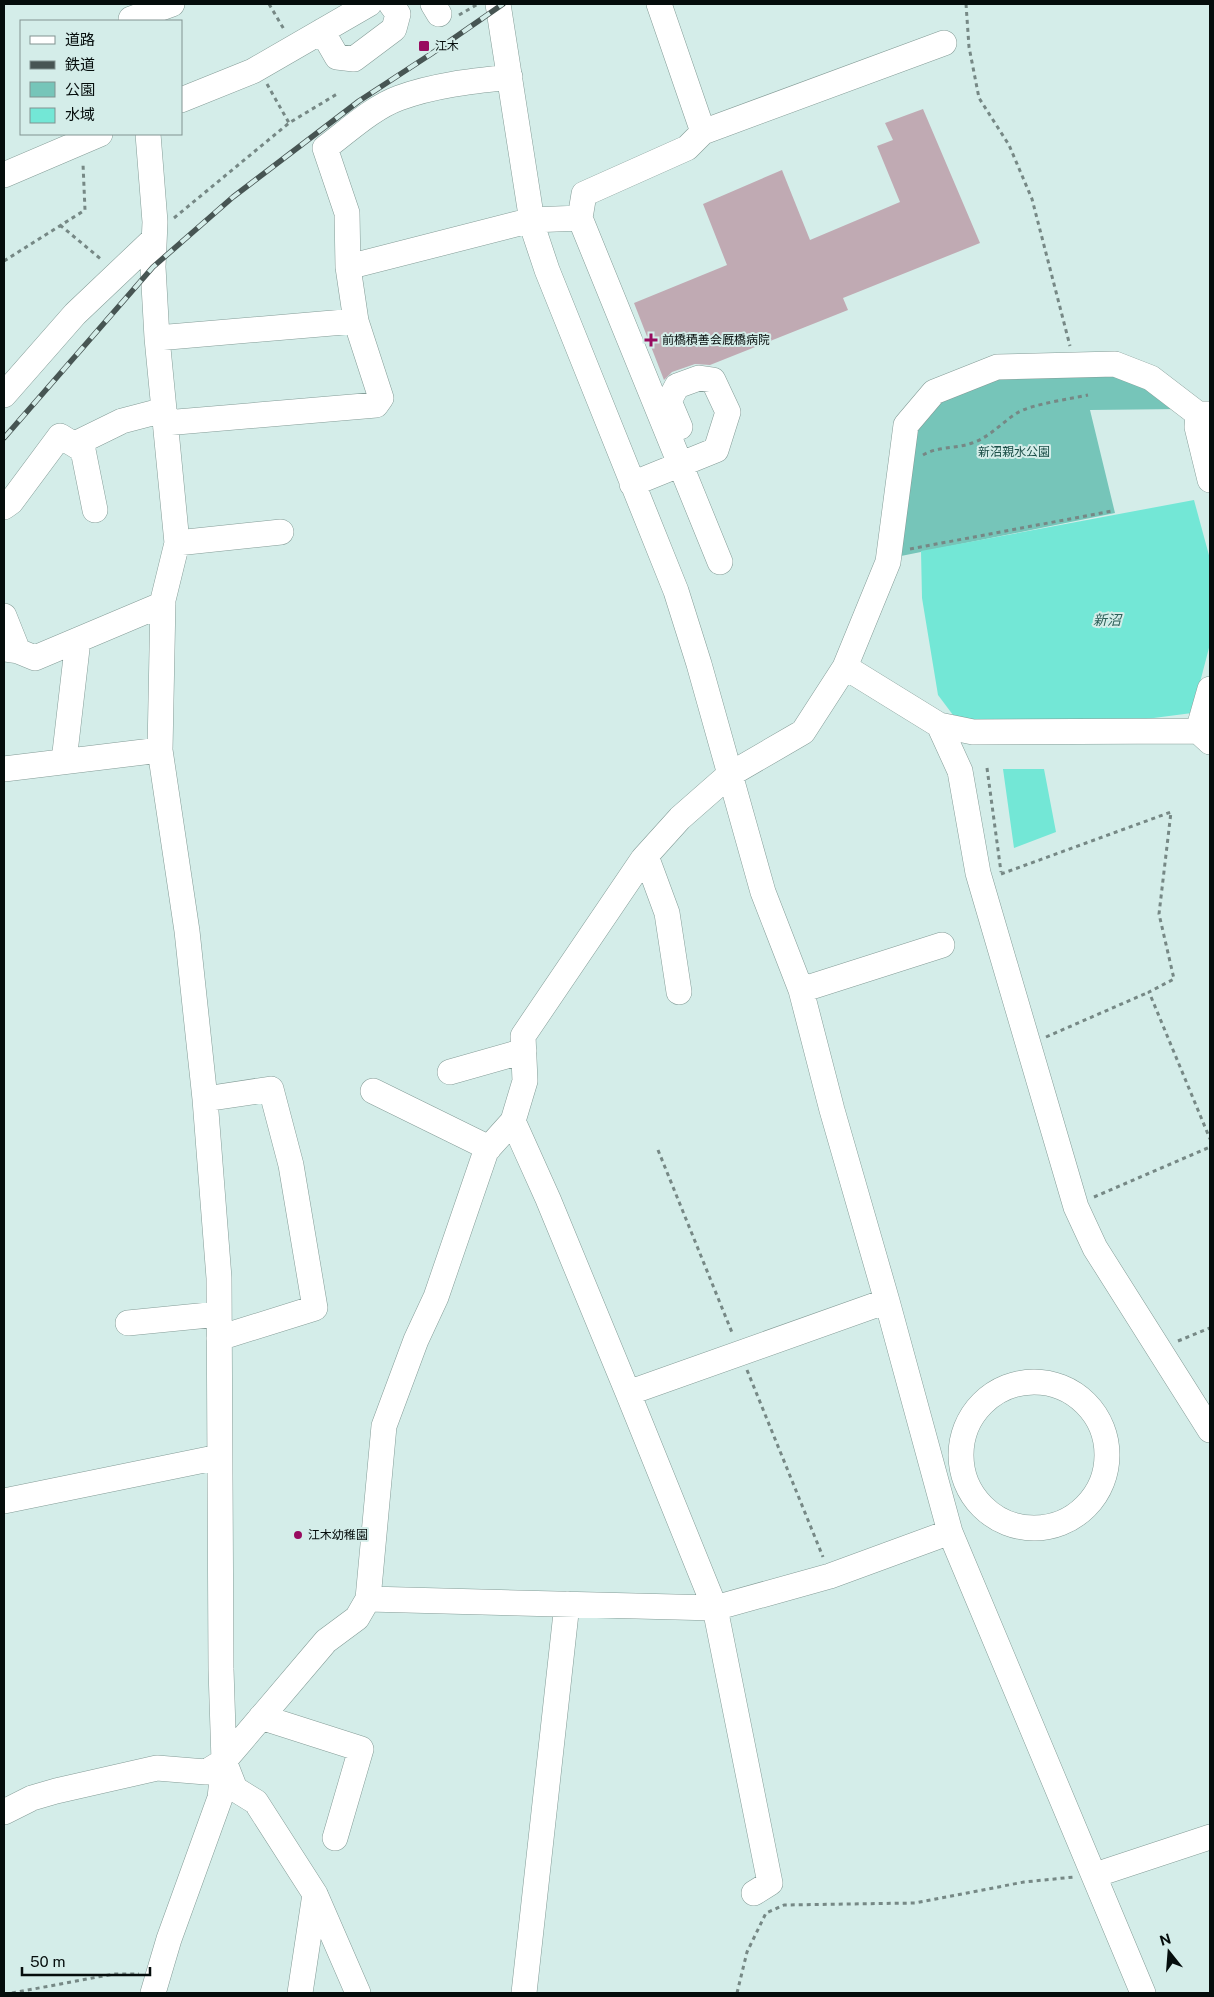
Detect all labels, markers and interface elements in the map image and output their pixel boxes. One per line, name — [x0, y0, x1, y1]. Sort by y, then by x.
legend — [20, 20, 182, 135]
text: 道路 — [65, 31, 95, 48]
marker: 江木 — [417, 39, 431, 53]
place label: 江木 — [435, 39, 459, 53]
text: 鉄道 — [65, 56, 95, 73]
text: 公園 — [65, 81, 95, 98]
text: 水域 — [65, 106, 95, 123]
marker: 前橋積善会厩橋病院 — [644, 333, 658, 347]
place label: 前橋積善会厩橋病院 — [662, 333, 770, 347]
park label: 新沼親水公園 — [978, 445, 1050, 459]
water label: 新沼 — [1093, 612, 1123, 628]
place label: 江木幼稚園 — [308, 1528, 368, 1542]
marker: 江木幼稚園 — [292, 1529, 304, 1541]
north arrow — [1144, 1927, 1194, 1977]
text: N — [1158, 1930, 1173, 1949]
scale bar — [22, 1944, 150, 1976]
text: 50 m — [30, 1953, 65, 1970]

